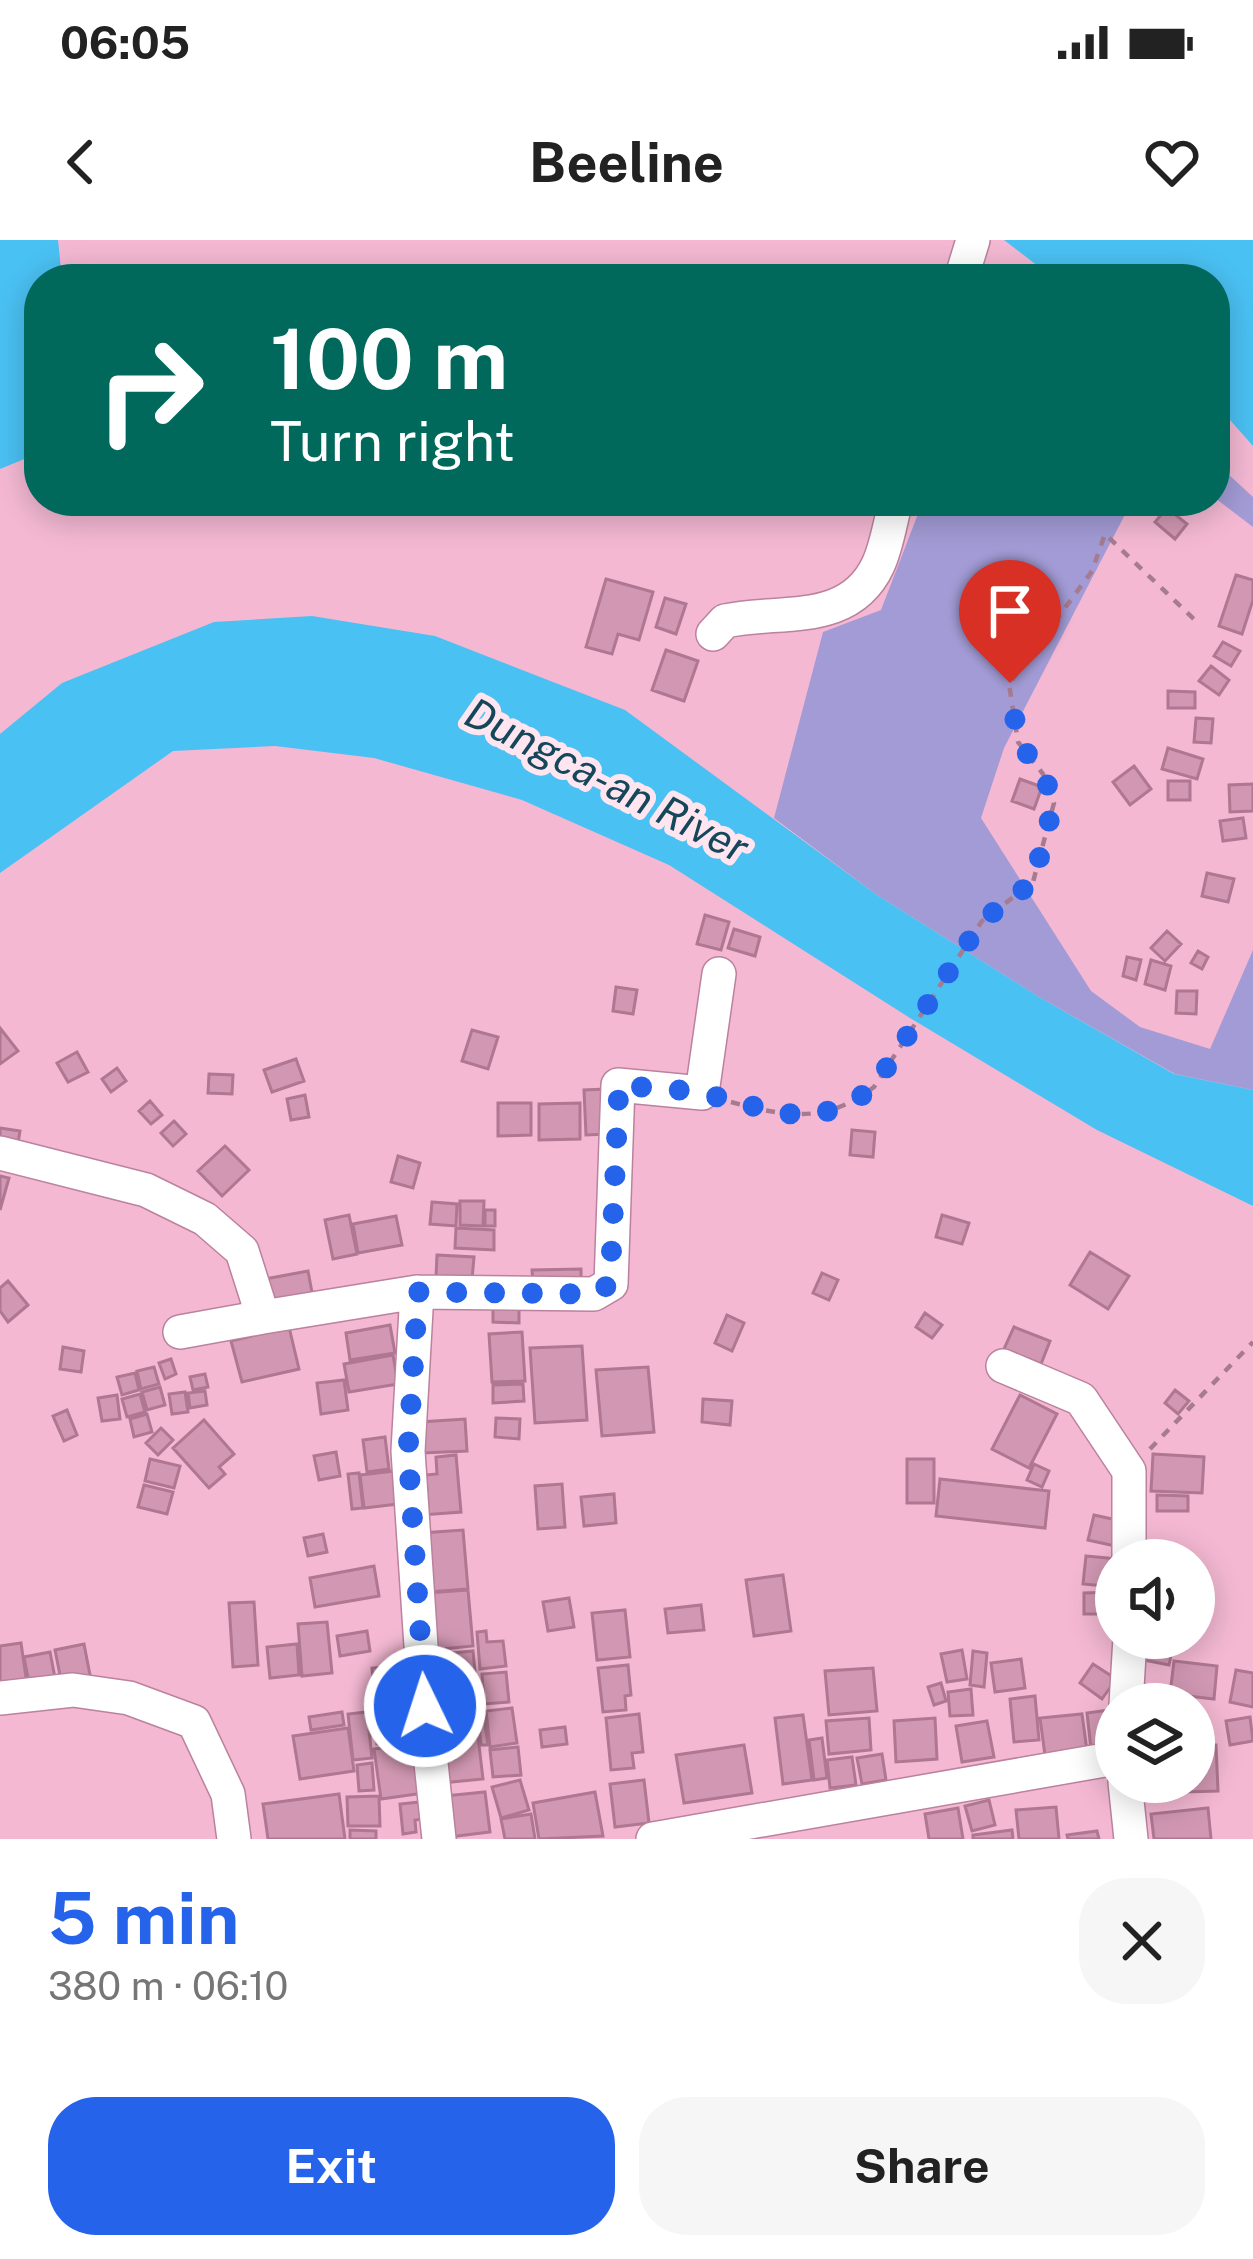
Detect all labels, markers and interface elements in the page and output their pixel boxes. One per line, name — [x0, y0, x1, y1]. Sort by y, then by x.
text: 06:05 — [60, 16, 190, 69]
icon: back — [48, 129, 114, 195]
icon: heart — [1139, 129, 1205, 195]
text: Beeline — [529, 131, 724, 194]
text: 100 m — [270, 309, 508, 408]
icon: right — [72, 312, 228, 468]
text: Turn right — [270, 410, 515, 473]
pin — [959, 560, 1061, 683]
icon: arrive — [977, 578, 1043, 644]
water label: Dungca-an River — [458, 687, 758, 873]
map controls — [1095, 1539, 1215, 1803]
button: sound — [1095, 1539, 1215, 1659]
position arrow — [362, 1643, 488, 1769]
button: layers — [1095, 1683, 1215, 1803]
text: 5 min — [48, 1876, 239, 1960]
button: close — [1079, 1878, 1205, 2004]
text: 380 m · 06:10 — [48, 1963, 288, 2009]
button: Exit — [48, 2097, 615, 2235]
button: Share — [639, 2097, 1205, 2235]

